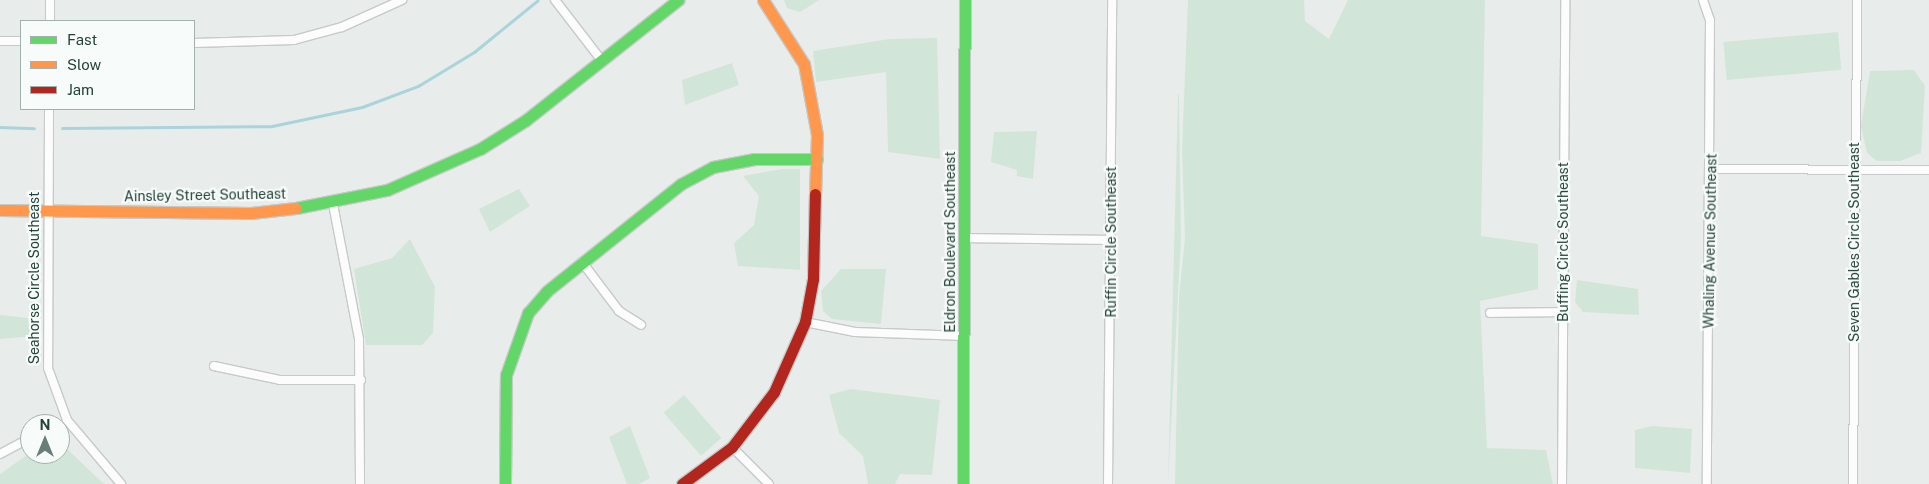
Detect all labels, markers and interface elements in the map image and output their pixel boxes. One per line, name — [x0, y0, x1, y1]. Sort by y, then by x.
legend — [20, 20, 195, 110]
text: Fast — [67, 31, 97, 48]
text: Slow — [67, 56, 101, 73]
text: Jam — [67, 81, 94, 98]
street label: Seven Gables Circle Southeast — [1846, 142, 1862, 342]
street label: Eldron Boulevard Southeast — [942, 151, 958, 333]
street label: Whaling Avenue Southeast — [1700, 153, 1720, 329]
street label: Buffing Circle Southeast — [1555, 162, 1571, 322]
street label: Ruffin Circle Southeast — [1103, 166, 1119, 318]
street label: Ainsley Street Southeast — [124, 185, 286, 205]
street label: Seahorse Circle Southeast — [26, 192, 42, 364]
north arrow — [20, 414, 70, 464]
text: N — [40, 417, 50, 433]

